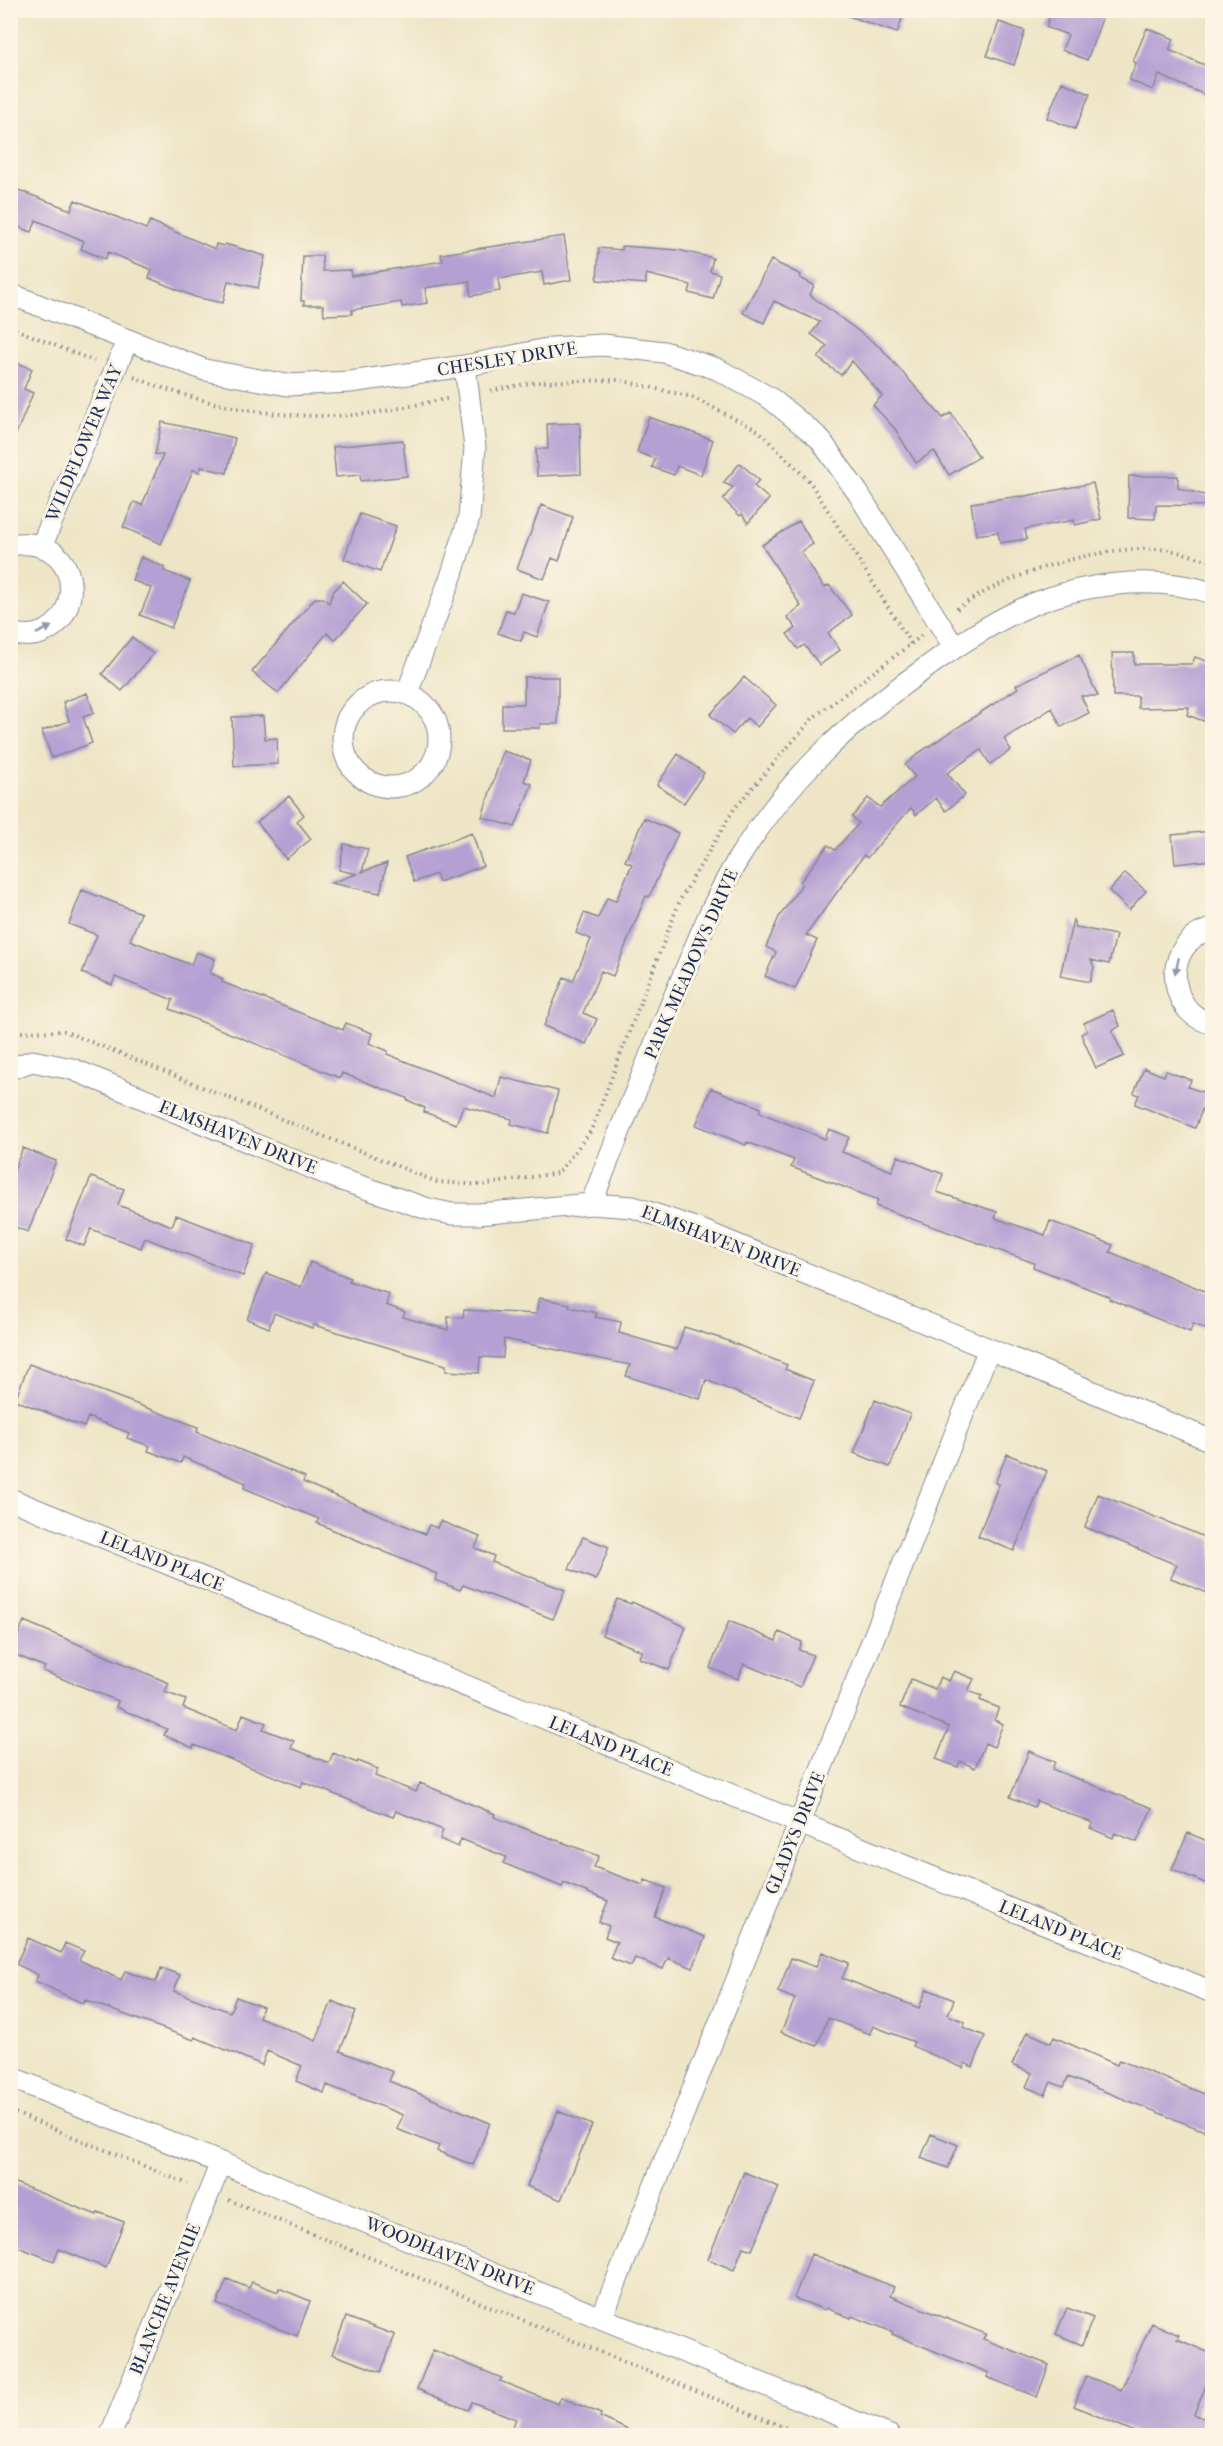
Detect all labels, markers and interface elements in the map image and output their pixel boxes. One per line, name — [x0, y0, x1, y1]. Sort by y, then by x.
street label: CHESLEY DRIVE — [436, 338, 578, 381]
street label: WILDFLOWER WAY — [41, 361, 127, 526]
one-way arrow — [35, 626, 52, 635]
street label: PARK MEADOWS DRIVE — [640, 866, 743, 1062]
one-way arrow — [1172, 956, 1181, 975]
street label: ELMSHAVEN DRIVE — [156, 1096, 320, 1179]
street label: ELMSHAVEN DRIVE — [638, 1201, 803, 1282]
street label: LELAND PLACE — [97, 1527, 227, 1596]
street label: LELAND PLACE — [546, 1712, 676, 1781]
street label: GLADYS DRIVE — [761, 1769, 830, 1898]
street label: LELAND PLACE — [996, 1896, 1126, 1965]
street label: WOODHAVEN DRIVE — [361, 2213, 537, 2300]
street label: BLANCHE AVENUE — [126, 2221, 205, 2378]

